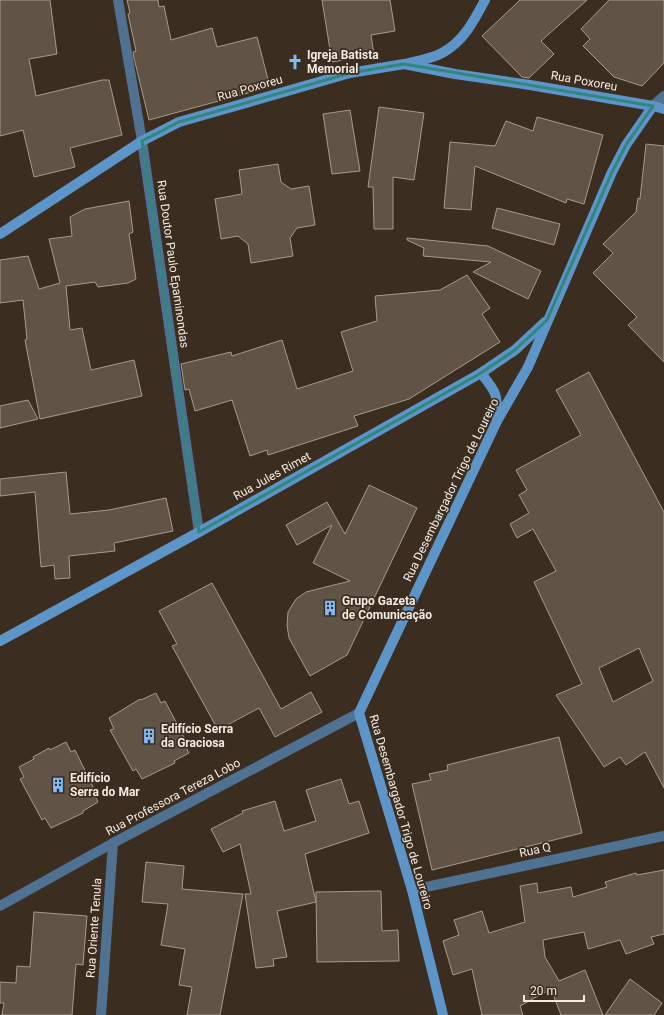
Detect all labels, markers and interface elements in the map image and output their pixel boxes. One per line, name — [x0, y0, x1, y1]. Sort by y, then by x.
place label: Igreja Batista Memorial — [307, 48, 379, 76]
church icon: Igreja Batista Memorial — [286, 53, 304, 71]
street label: Rua Poxoreu — [550, 68, 618, 94]
street label: Rua Poxoreu — [216, 72, 284, 104]
street label: Rua Doutor Paulo Epaminondas — [154, 179, 192, 349]
street label: Rua Desembargador Trigo de Loureiro — [400, 396, 502, 584]
street label: Rua Jules Rimet — [231, 449, 313, 503]
place label: Grupo Gazeta de Comunicação — [342, 594, 432, 622]
building icon: Grupo Gazeta de Comunicação — [321, 599, 339, 617]
street label: Rua Desembargador Trigo de Loureiro — [366, 713, 436, 911]
place label: Edifício Serra da Graciosa — [161, 722, 234, 750]
building icon: Edifício Serra da Graciosa — [140, 727, 158, 745]
street label: Rua Professora Tereza Lobo — [103, 755, 243, 838]
place label: Edifício Serra do Mar — [70, 771, 140, 799]
building icon: Edifício Serra do Mar — [49, 776, 67, 794]
street label: Rua Q — [518, 840, 552, 860]
street label: Rua Oriente Tenula — [84, 877, 104, 979]
scale bar — [524, 977, 584, 1003]
text: 20 m — [530, 984, 557, 998]

